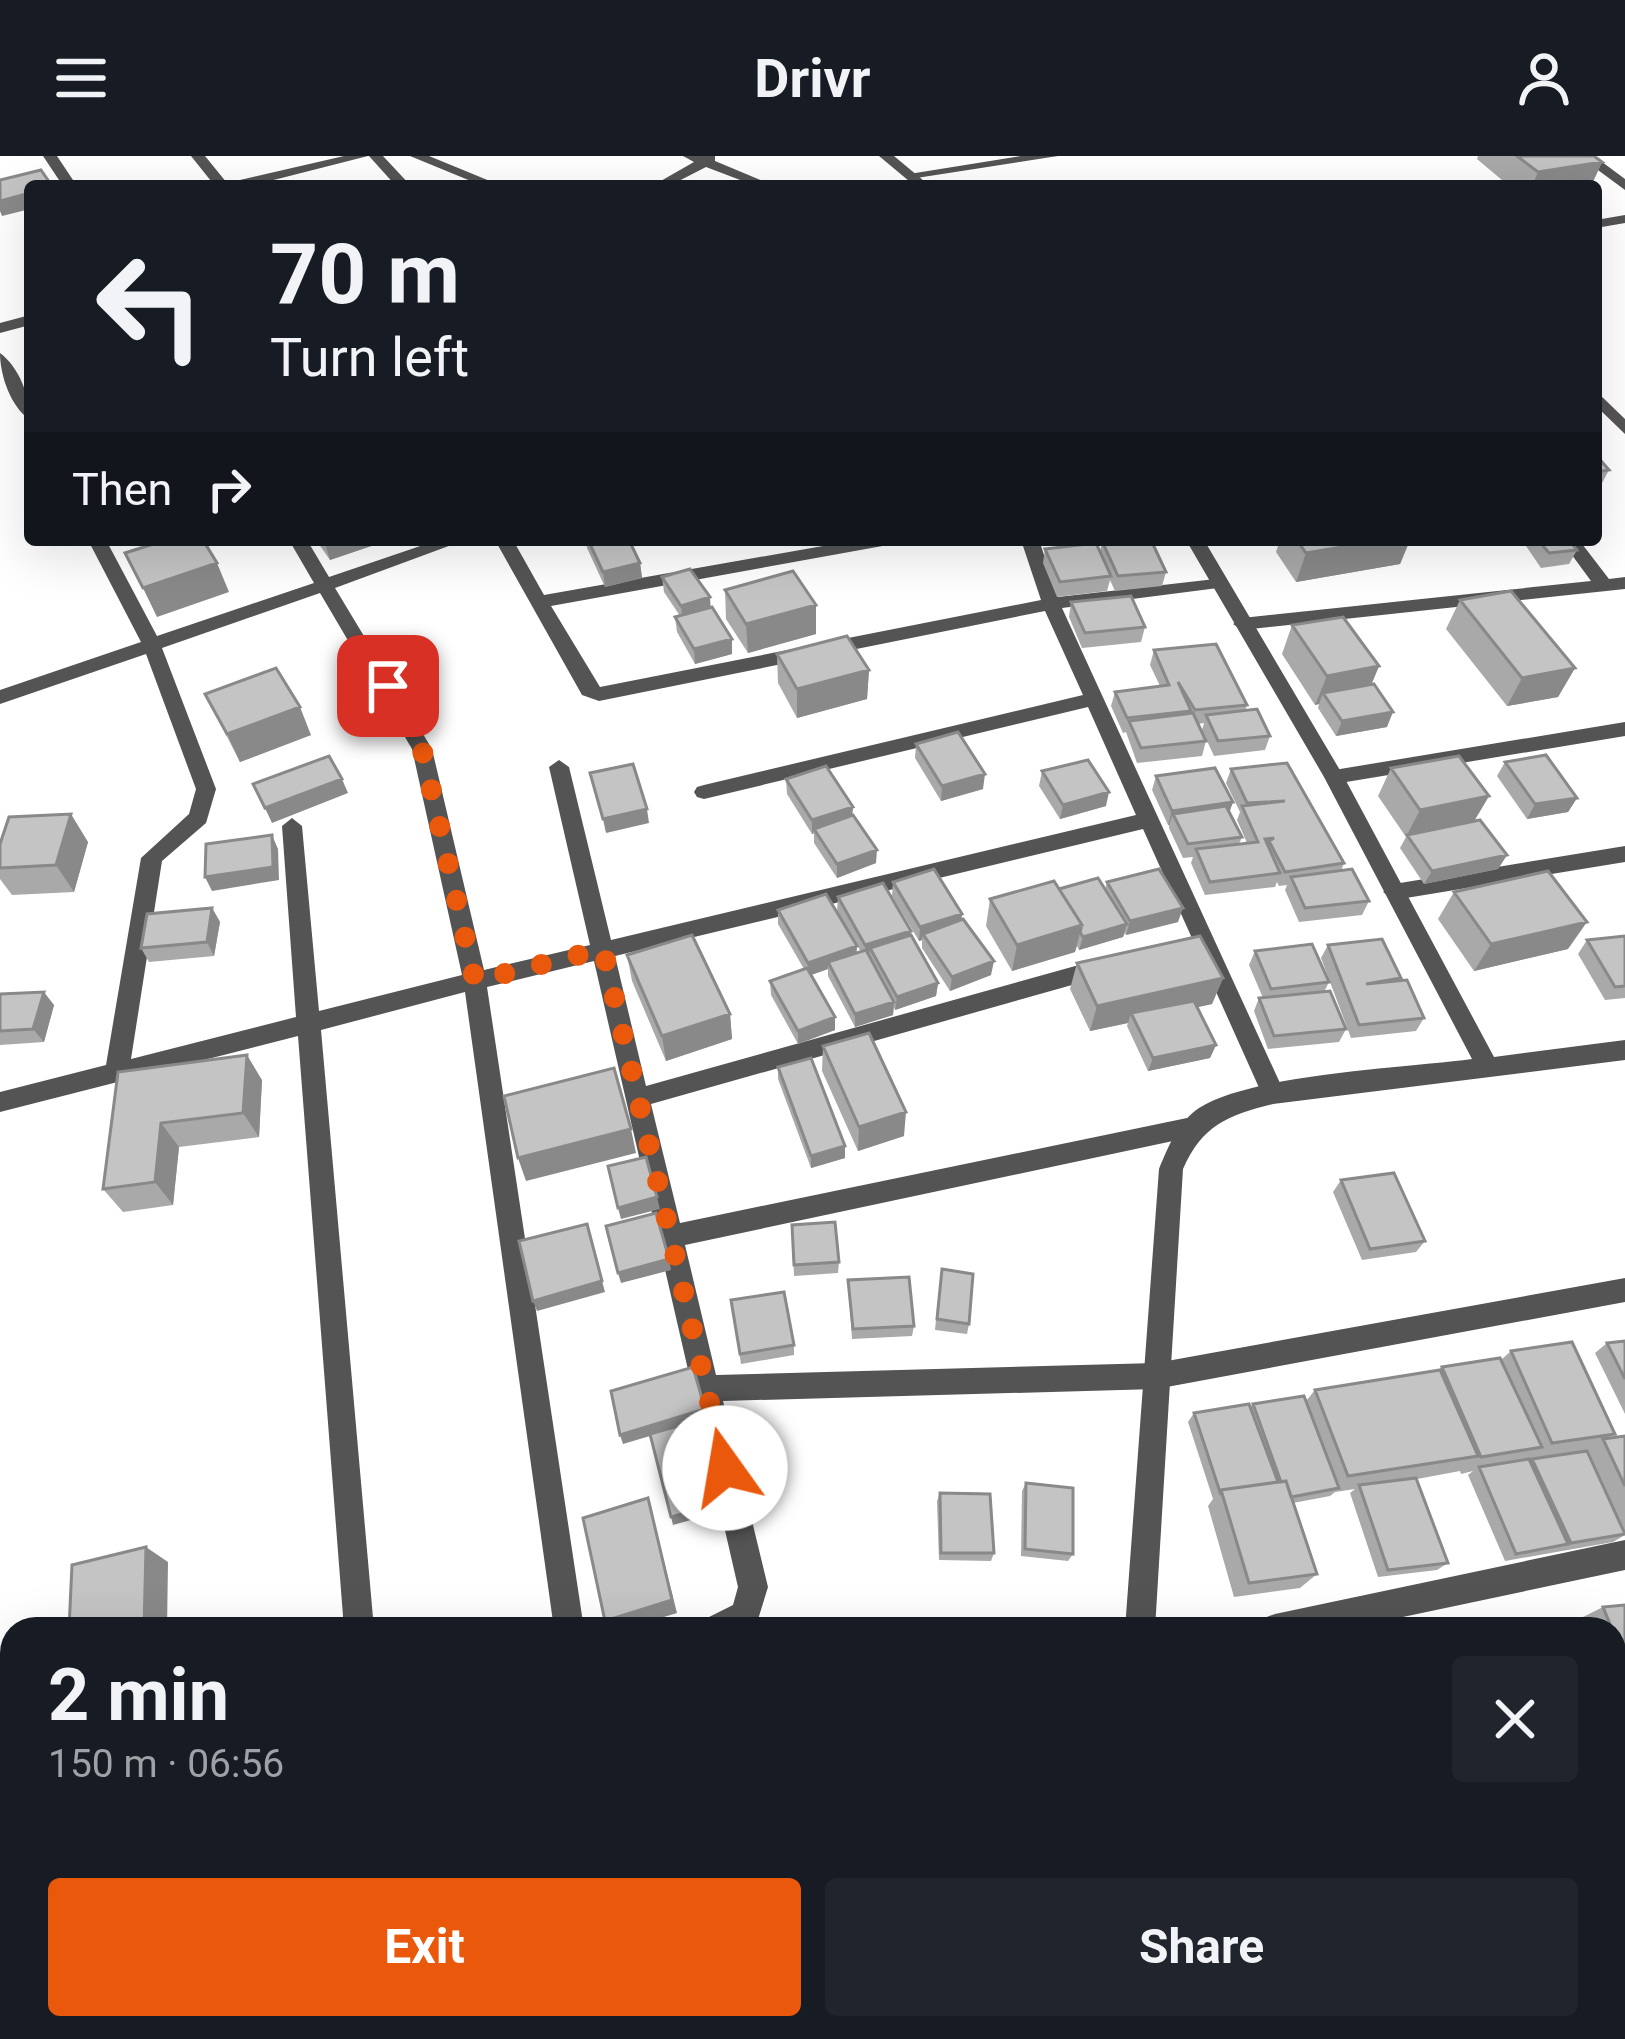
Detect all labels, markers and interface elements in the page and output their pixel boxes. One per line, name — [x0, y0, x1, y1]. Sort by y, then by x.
icon: menu — [48, 45, 114, 111]
icon: person — [1511, 45, 1577, 111]
text: Drivr — [754, 47, 871, 110]
text: 70 m — [270, 225, 460, 324]
icon: left — [72, 228, 228, 384]
text: Turn left — [270, 326, 469, 389]
icon: right — [196, 456, 262, 522]
text: Then — [72, 463, 172, 516]
pin — [337, 635, 439, 737]
icon: arrive — [355, 653, 421, 719]
position arrow — [662, 1405, 788, 1531]
text: 2 min — [48, 1653, 229, 1738]
button: close — [1452, 1656, 1578, 1782]
text: 150 m · 06:56 — [48, 1741, 284, 1787]
button: Exit — [48, 1878, 801, 2016]
button: Share — [825, 1878, 1578, 2016]

